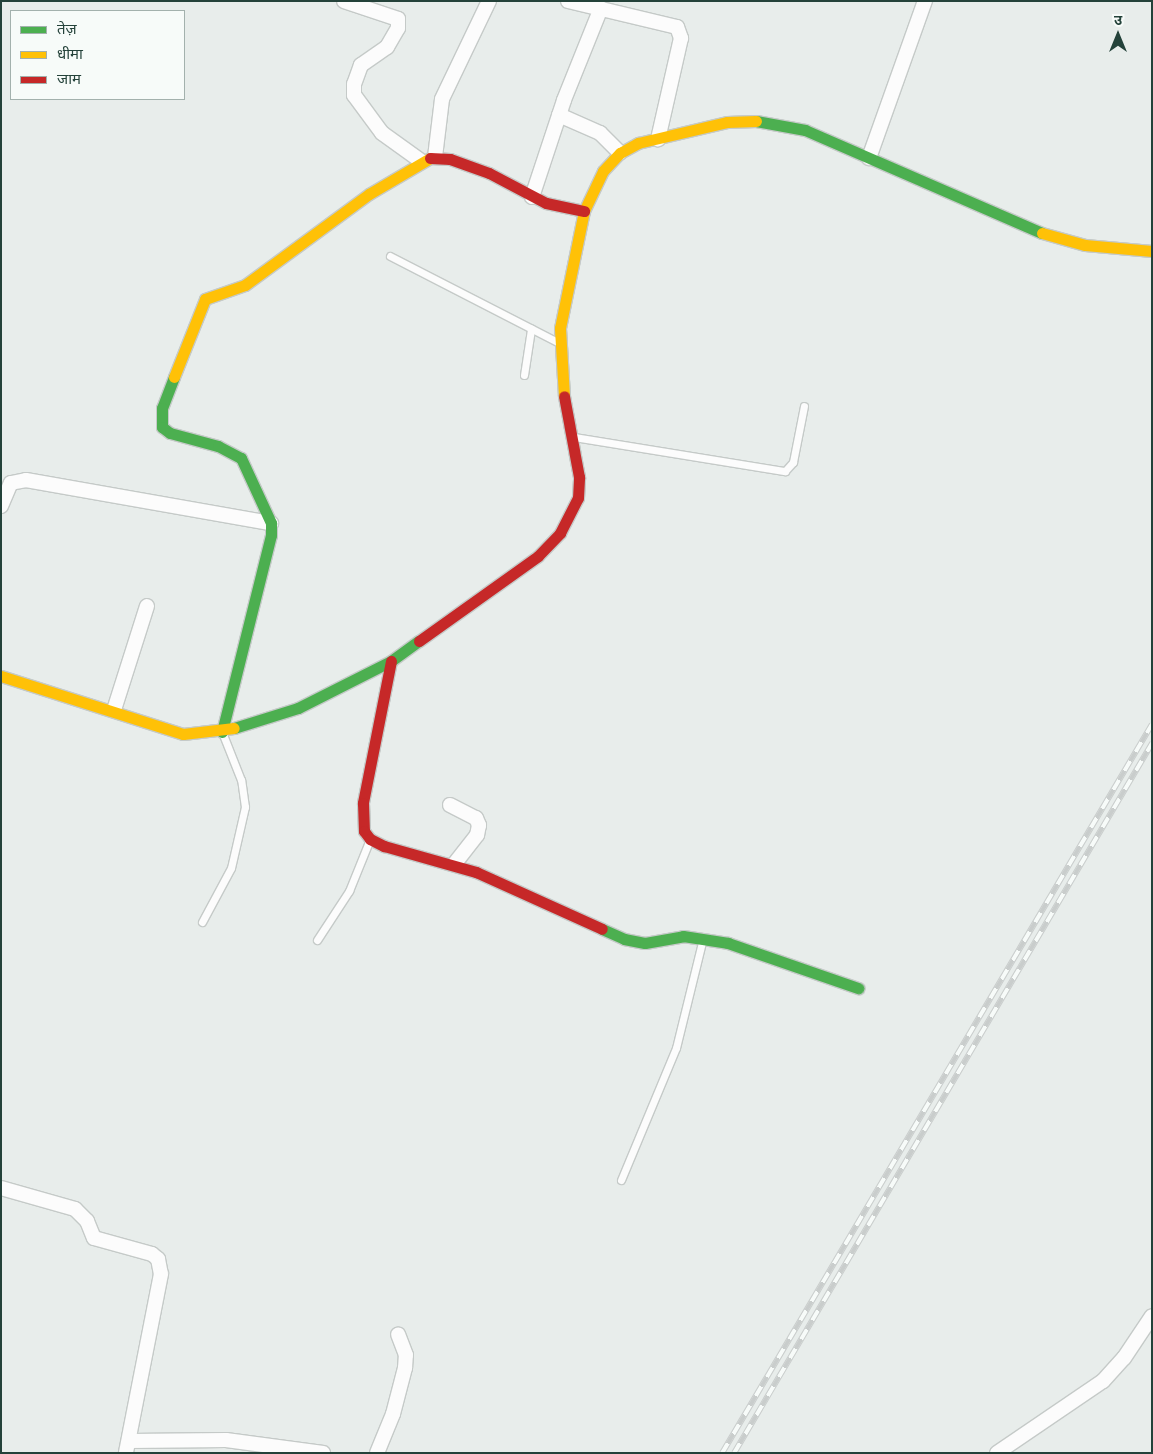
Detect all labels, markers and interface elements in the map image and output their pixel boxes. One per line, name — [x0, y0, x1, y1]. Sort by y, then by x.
legend — [10, 10, 185, 100]
north arrow — [1093, 10, 1143, 60]
text: उ — [1114, 11, 1122, 29]
text: तेज़ — [57, 19, 77, 38]
text: धीमा — [57, 44, 83, 63]
text: जाम — [57, 69, 81, 88]

